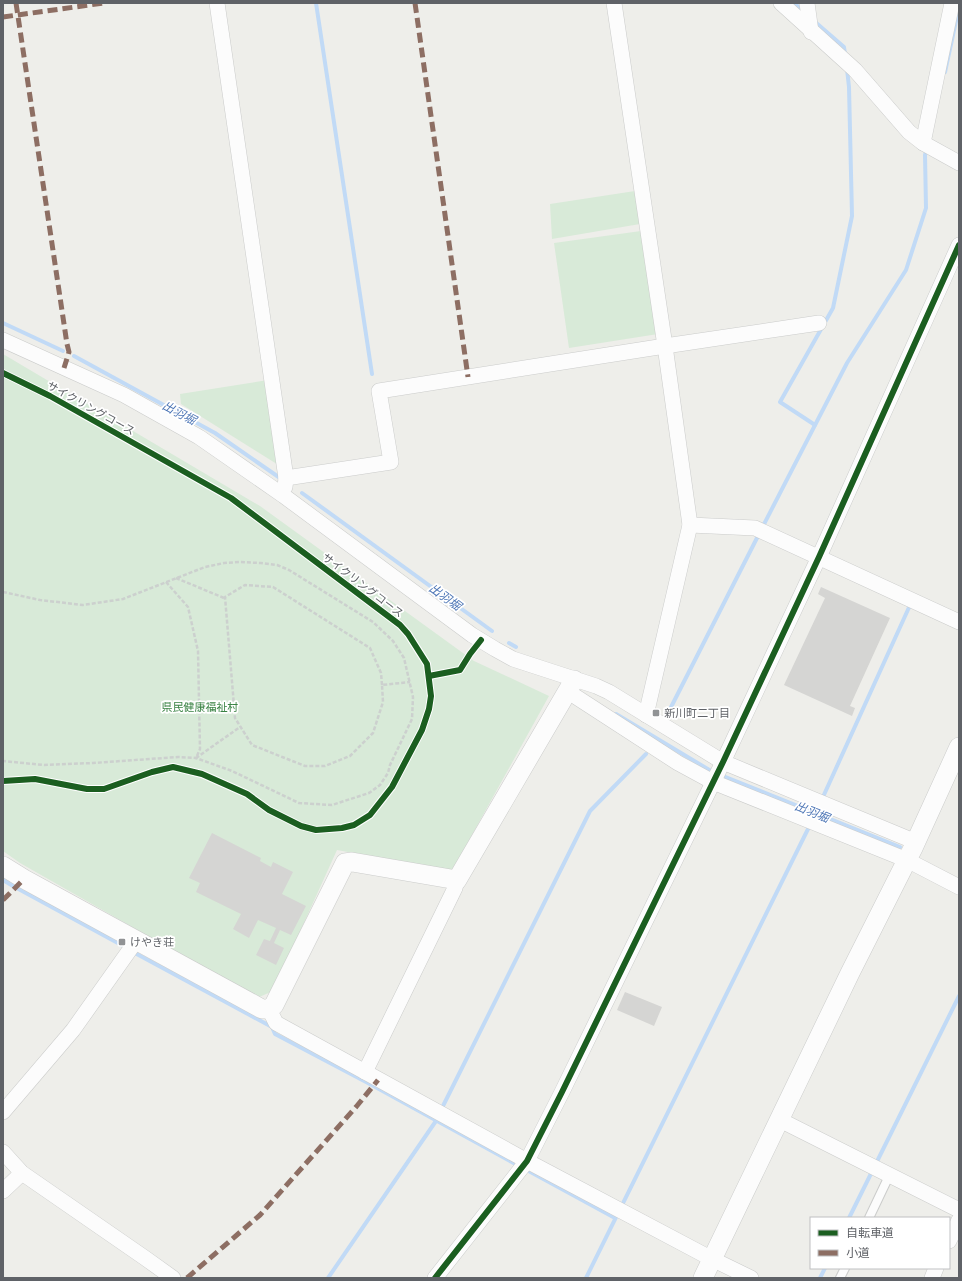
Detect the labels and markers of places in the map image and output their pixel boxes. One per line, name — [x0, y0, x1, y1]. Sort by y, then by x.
place label: 新川町二丁目 — [664, 706, 730, 720]
marker: 新川町二丁目 — [651, 708, 661, 718]
place label: けやき荘 — [130, 935, 174, 949]
marker: けやき荘 — [117, 937, 127, 947]

